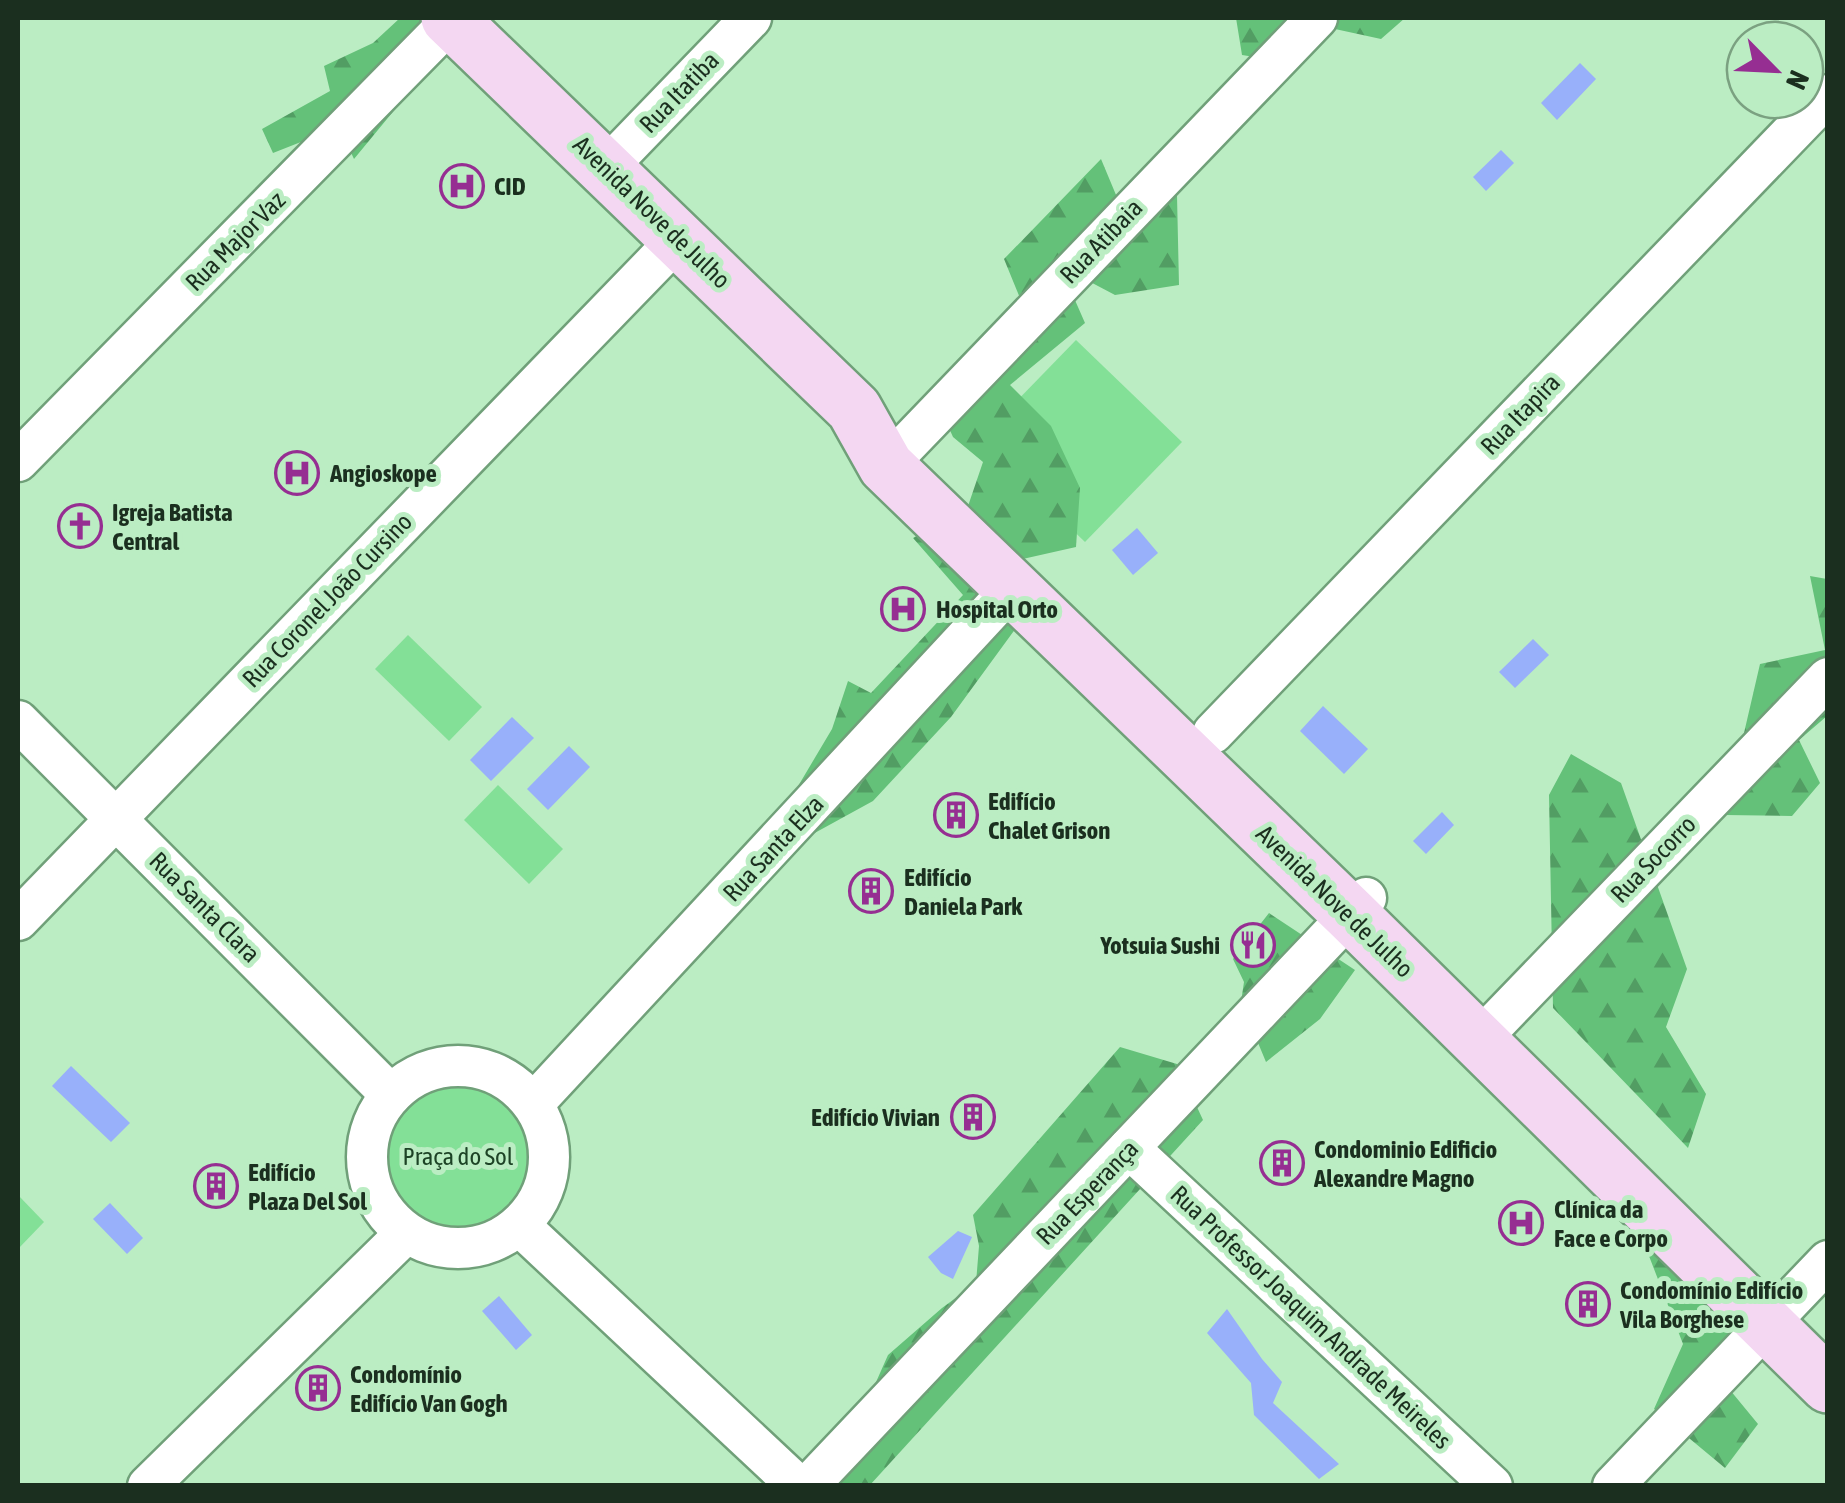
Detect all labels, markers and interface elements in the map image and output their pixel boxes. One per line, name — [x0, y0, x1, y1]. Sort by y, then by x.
north arrow — [1725, 20, 1825, 120]
street label: Rua Itatiba — [634, 46, 724, 138]
text: N — [1780, 66, 1816, 94]
street label: Avenida Nove de Julho — [568, 130, 736, 294]
hospital icon: CID — [439, 163, 485, 209]
place label: CID — [494, 172, 526, 200]
street label: Rua Major Vaz — [180, 186, 290, 296]
street label: Rua Atibaia — [1054, 193, 1148, 289]
street label: Rua Itapira — [1475, 368, 1565, 460]
hospital icon: Angioskope — [274, 450, 320, 496]
place label: Angioskope — [329, 459, 437, 487]
place label: Igreja Batista Central — [112, 498, 233, 555]
church icon: Igreja Batista Central — [57, 503, 103, 549]
street label: Rua Coronel João Cursino — [237, 507, 417, 693]
hospital icon: Hospital Orto — [880, 586, 926, 632]
place label: Hospital Orto — [936, 595, 1058, 623]
place label: Edifício Chalet Grison — [988, 787, 1110, 844]
street label: Rua Santa Elza — [717, 789, 829, 907]
building icon: Edifício Chalet Grison — [933, 792, 979, 838]
street label: Rua Socorro — [1605, 810, 1701, 908]
street label: Avenida Nove de Julho — [1251, 819, 1419, 983]
street label: Rua Santa Clara — [144, 846, 266, 968]
place label: Edifício Daniela Park — [904, 863, 1023, 920]
building icon: Edifício Daniela Park — [848, 868, 894, 914]
restaurant icon: Yotsuia Sushi — [1230, 922, 1276, 968]
place label: Yotsuia Sushi — [1099, 931, 1220, 959]
building icon: Edifício Vivian — [950, 1094, 996, 1140]
place label: Edifício Vivian — [811, 1103, 940, 1131]
street label: Rua Esperança — [1030, 1134, 1144, 1250]
place label: Condominio Edificio Alexandre Magno — [1313, 1135, 1497, 1192]
building icon: Condominio Edificio Alexandre Magno — [1259, 1140, 1305, 1186]
park label: Praça do Sol — [403, 1142, 514, 1170]
place label: Edifício Plaza Del Sol — [248, 1158, 367, 1215]
building icon: Edifício Plaza Del Sol — [193, 1163, 239, 1209]
street label: Rua Professor Joaquim Andrade Meireles — [1165, 1180, 1457, 1454]
place label: Clínica da Face e Corpo — [1554, 1195, 1668, 1252]
hospital icon: Clínica da Face e Corpo — [1498, 1200, 1544, 1246]
place label: Condomínio Edifício Vila Borghese — [1619, 1276, 1803, 1333]
building icon: Condomínio Edifício Vila Borghese — [1565, 1281, 1611, 1327]
place label: Condomínio Edifício Van Gogh — [350, 1360, 508, 1417]
building icon: Condomínio Edifício Van Gogh — [295, 1365, 341, 1411]

